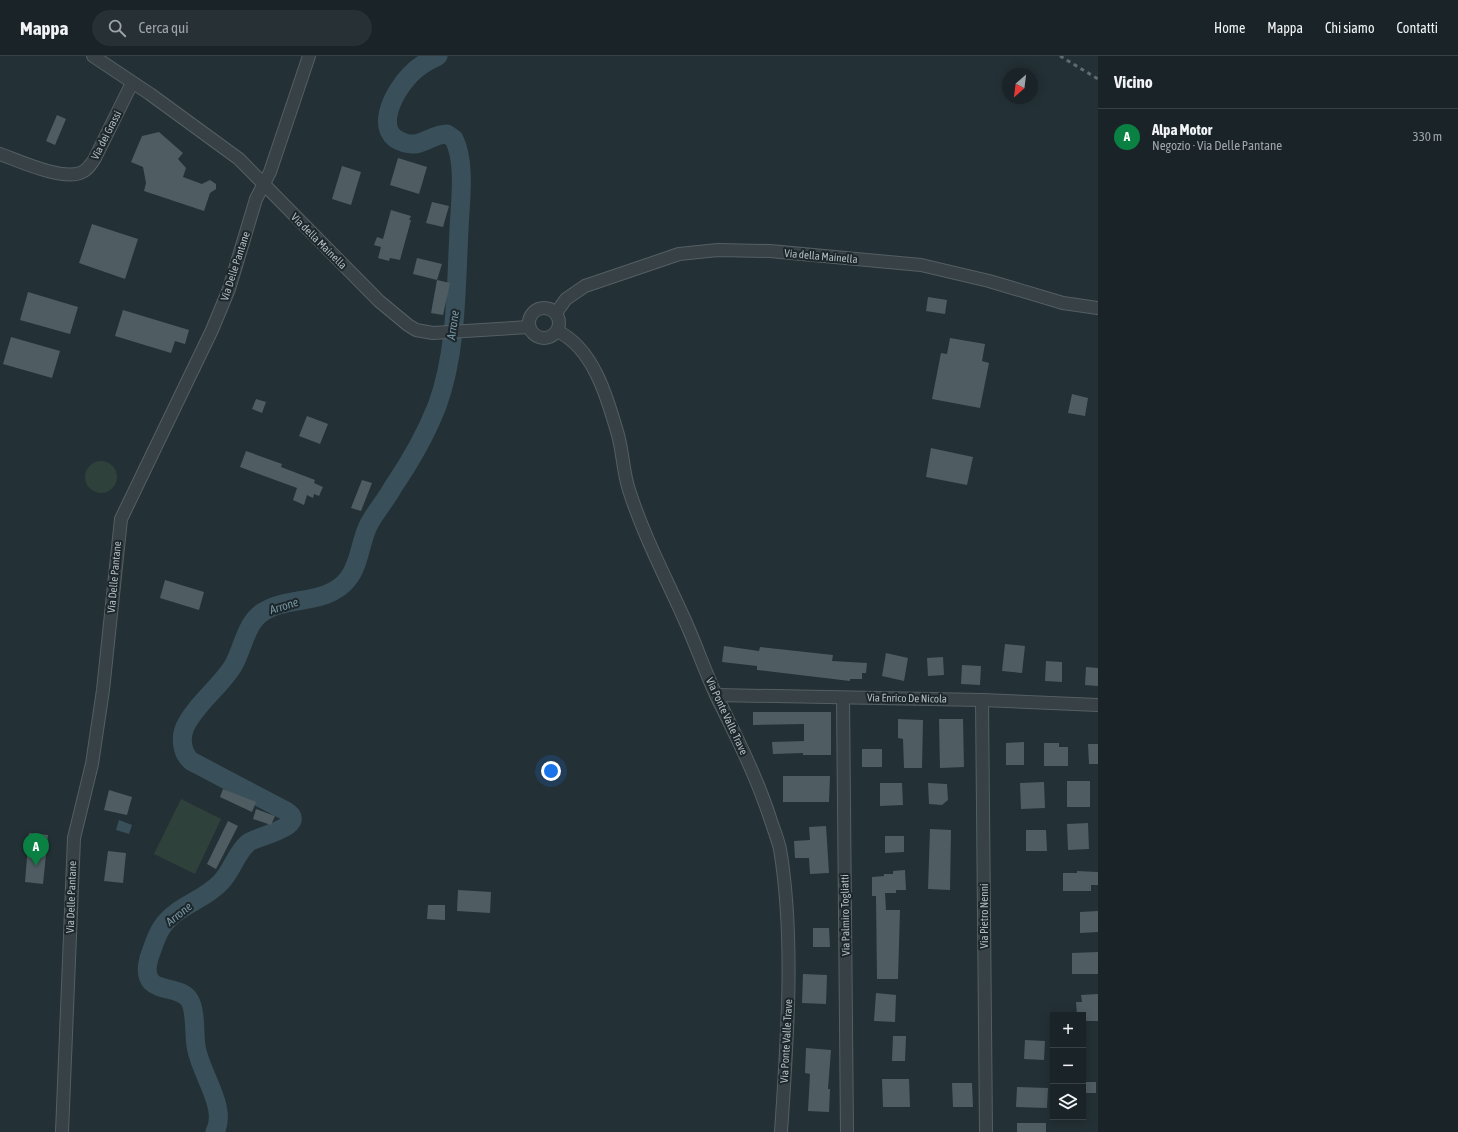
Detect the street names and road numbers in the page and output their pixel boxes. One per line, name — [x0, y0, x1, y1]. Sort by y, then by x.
street label: Via dei Grassi — [89, 109, 123, 161]
street label: Via della Mainella — [289, 211, 349, 271]
street label: Via Delle Pantane — [218, 230, 252, 302]
street label: Via della Mainella — [784, 247, 858, 265]
street label: Via Delle Pantane — [105, 541, 123, 613]
street label: Via Ponte Valle Trave — [704, 675, 750, 757]
street label: Via Enrico De Nicola — [867, 691, 947, 705]
street label: Via Delle Pantane — [64, 861, 78, 933]
street label: Via Palmiro Togliatti — [838, 874, 852, 956]
street label: Via Pietro Nenni — [978, 883, 990, 949]
street label: Via Ponte Valle Trave — [778, 999, 794, 1083]

